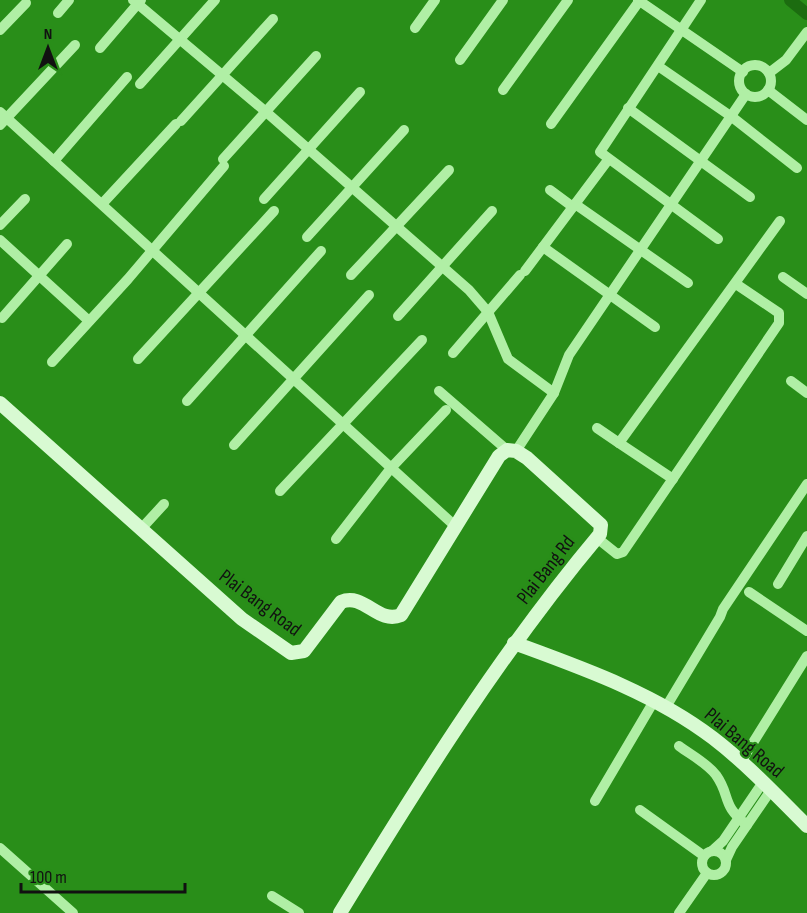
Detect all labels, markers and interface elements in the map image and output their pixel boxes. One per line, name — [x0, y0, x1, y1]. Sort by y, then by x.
north arrow — [18, 18, 78, 78]
text: N — [44, 25, 52, 44]
street label: Plai Bang Rd — [512, 531, 580, 609]
street label: Plai Bang Road — [214, 564, 306, 642]
street label: Plai Bang Road — [699, 703, 789, 783]
scale bar — [21, 856, 184, 894]
text: 100 m — [30, 867, 67, 888]

